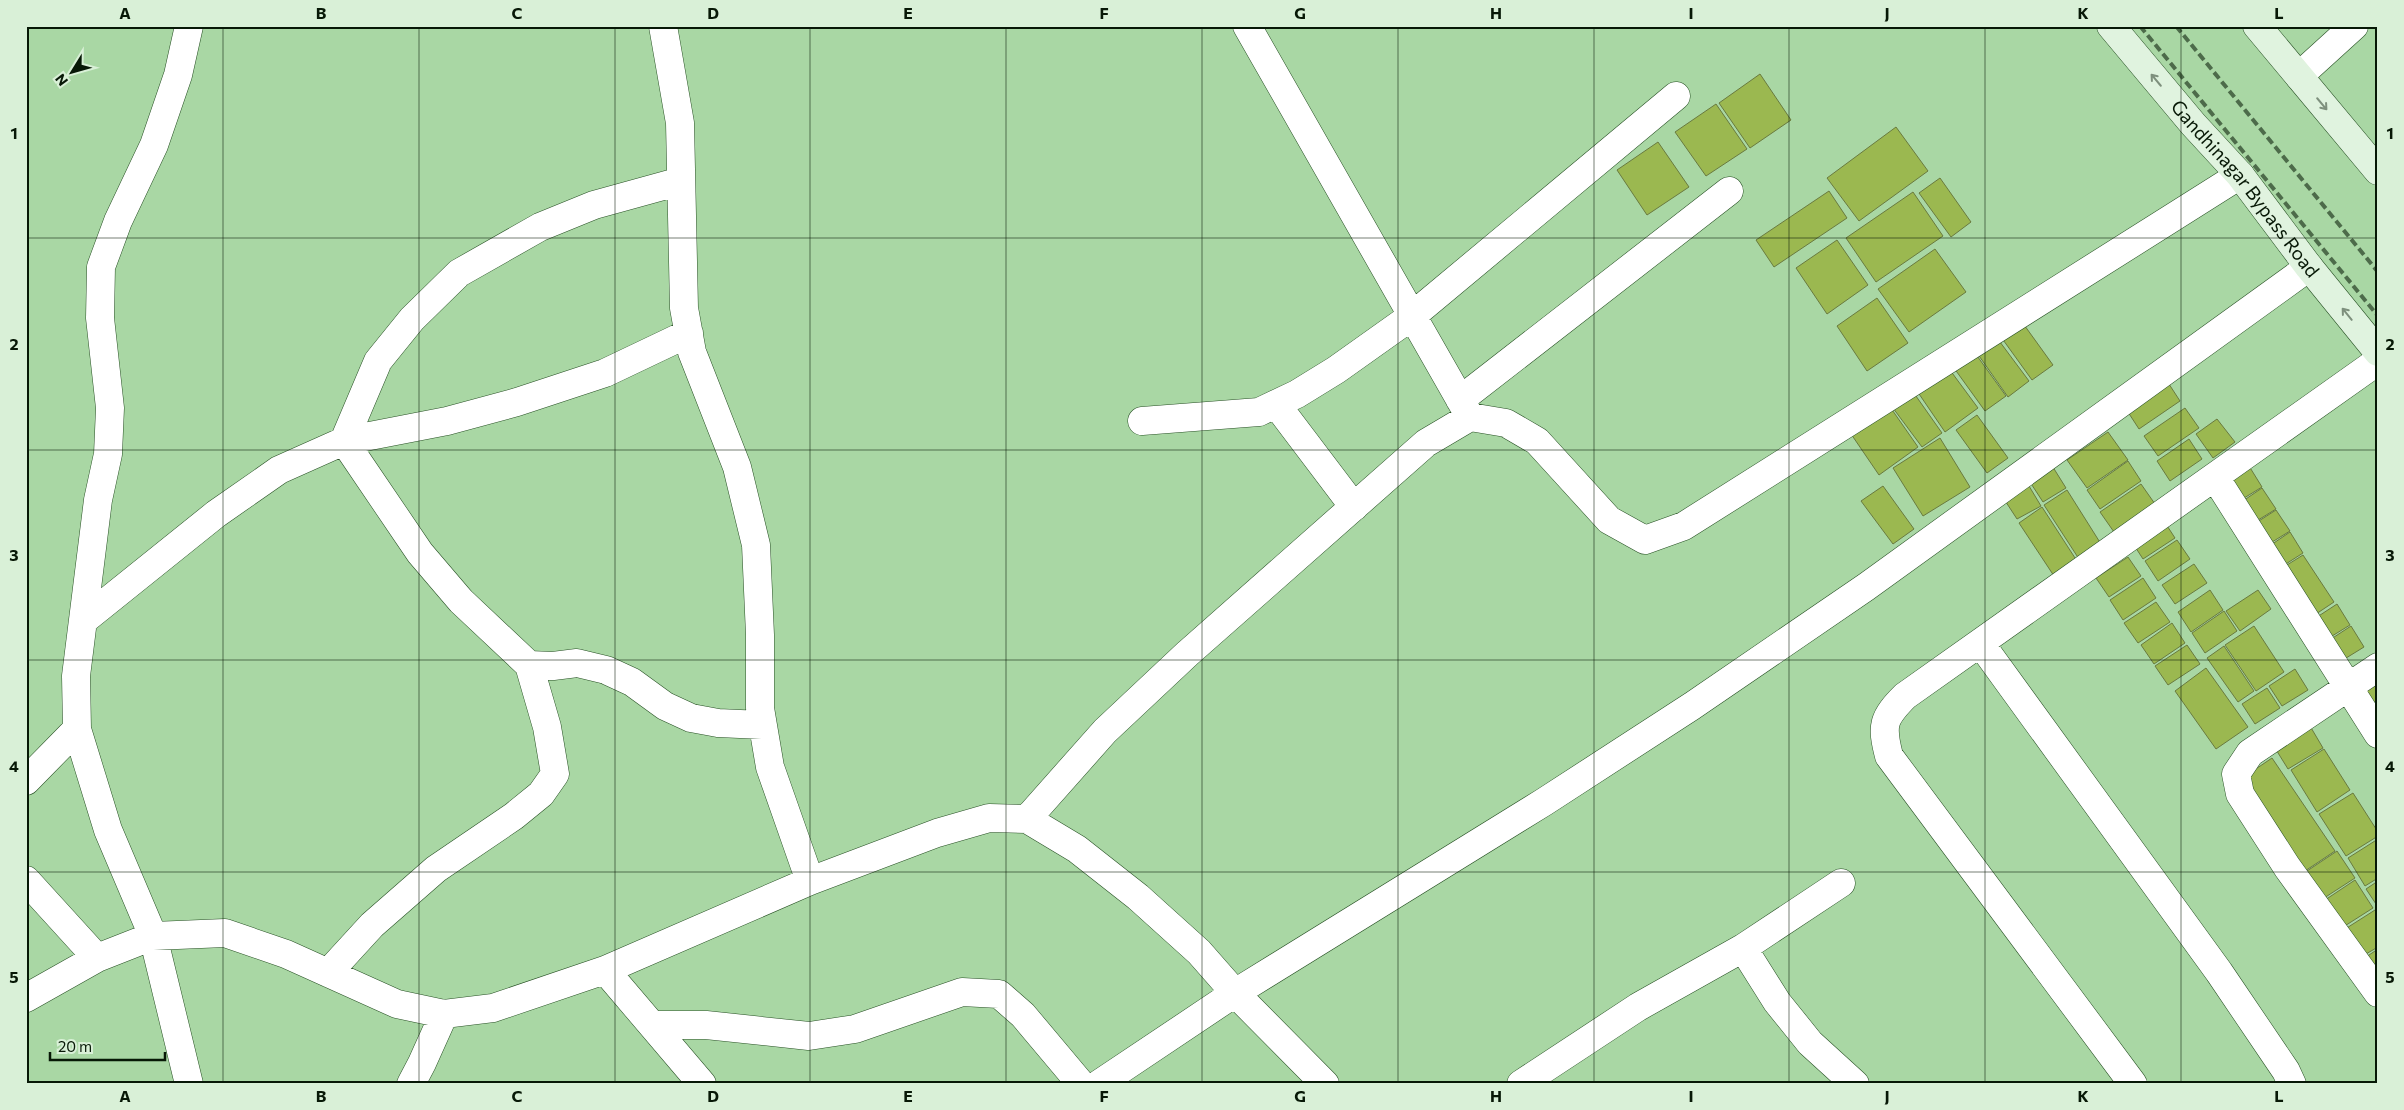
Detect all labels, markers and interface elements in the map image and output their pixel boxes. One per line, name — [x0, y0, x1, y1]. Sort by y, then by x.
text: A — [119, 3, 131, 22]
text: B — [316, 3, 327, 22]
text: C — [512, 3, 523, 22]
text: D — [707, 3, 719, 22]
text: E — [903, 3, 913, 22]
text: F — [1099, 3, 1109, 22]
text: G — [1294, 3, 1306, 22]
text: H — [1490, 3, 1502, 22]
text: I — [1688, 3, 1694, 22]
text: J — [1884, 3, 1890, 22]
text: K — [2077, 3, 2089, 22]
text: L — [2274, 3, 2284, 22]
north arrow — [48, 48, 98, 98]
text: N — [51, 71, 71, 89]
one-way arrow — [2150, 73, 2161, 86]
street label: Gandhinagar Bypass Road — [2167, 95, 2325, 282]
one-way arrow — [2317, 97, 2328, 110]
text: 1 — [10, 123, 18, 142]
text: 1 — [2386, 123, 2394, 142]
one-way arrow — [2342, 308, 2353, 321]
text: 2 — [9, 334, 19, 353]
text: 2 — [2385, 334, 2395, 353]
text: 3 — [9, 545, 19, 564]
text: 3 — [2385, 545, 2395, 564]
text: 4 — [9, 756, 19, 775]
text: 4 — [2385, 756, 2395, 775]
text: 5 — [9, 967, 19, 986]
text: 5 — [2385, 967, 2395, 986]
scale bar — [50, 1030, 165, 1062]
text: 20 m — [58, 1037, 92, 1055]
text: A — [119, 1086, 131, 1105]
text: B — [316, 1086, 327, 1105]
text: C — [512, 1086, 523, 1105]
text: D — [707, 1086, 719, 1105]
text: E — [903, 1086, 913, 1105]
text: F — [1099, 1086, 1109, 1105]
text: G — [1294, 1086, 1306, 1105]
text: H — [1490, 1086, 1502, 1105]
text: I — [1688, 1086, 1694, 1105]
text: J — [1884, 1086, 1890, 1105]
text: K — [2077, 1086, 2089, 1105]
text: L — [2274, 1086, 2284, 1105]

